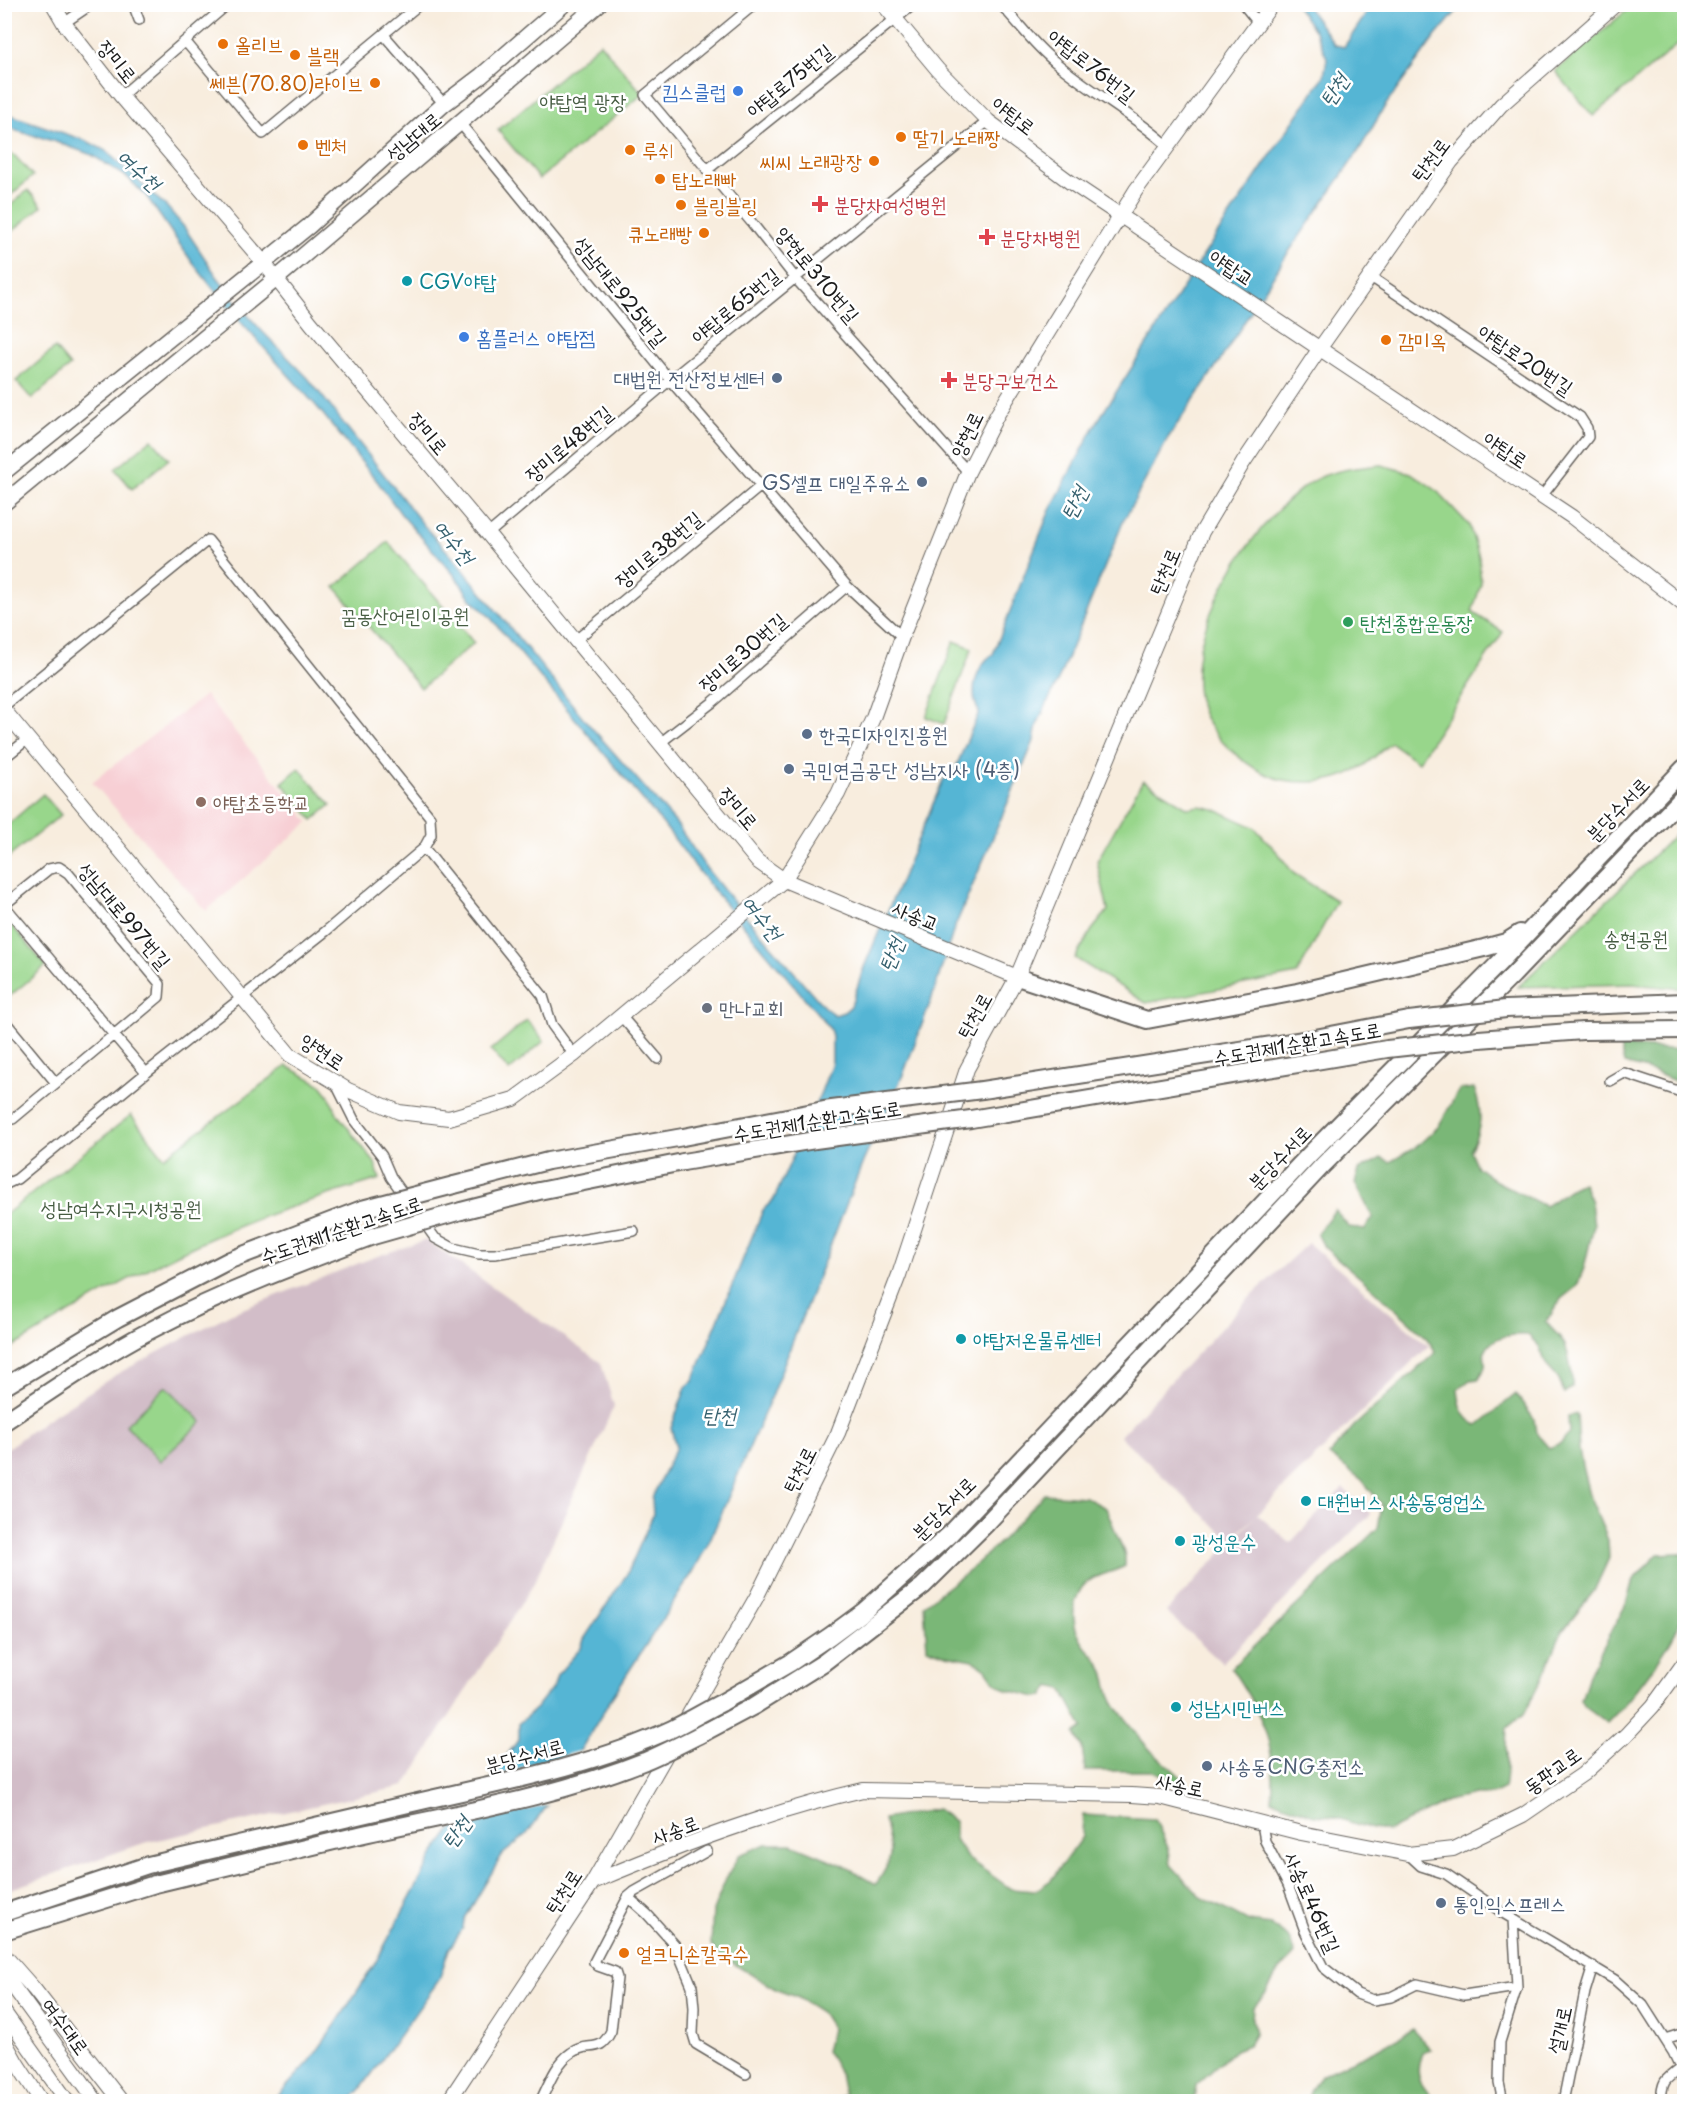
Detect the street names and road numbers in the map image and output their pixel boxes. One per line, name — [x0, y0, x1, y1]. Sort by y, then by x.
street label: 야탑로76번길 — [1042, 21, 1142, 109]
street label: 장미로 — [91, 33, 145, 89]
street label: 야탑로75번길 — [739, 36, 839, 124]
street label: 야탑로 — [986, 88, 1042, 142]
street label: 성남대로 — [379, 104, 447, 168]
street label: 탄천로 — [1403, 131, 1457, 187]
street label: 양현로310번길 — [769, 219, 867, 329]
street label: 성남대로925번길 — [567, 229, 675, 353]
street label: 야탑교 — [1204, 241, 1260, 293]
street label: 야탑로65번길 — [684, 260, 786, 350]
street label: 야탑로20번길 — [1472, 316, 1580, 402]
street label: 장미로48번길 — [518, 397, 618, 489]
street label: 장미로 — [402, 405, 456, 461]
street label: 양현로 — [942, 406, 990, 462]
street label: 야탑로 — [1478, 423, 1534, 475]
street label: 장미로38번길 — [608, 503, 708, 595]
street label: 탄천로 — [1141, 543, 1187, 599]
street label: 장미로30번길 — [691, 605, 793, 699]
street label: 분당수서로 — [1578, 770, 1656, 848]
street label: 장미로 — [712, 780, 766, 836]
street label: 성남대로997번길 — [71, 855, 179, 975]
street label: 사송교 — [888, 892, 944, 938]
street label: 탄천로 — [949, 987, 999, 1043]
street label: 수도권제1순환고속도로 — [1211, 1013, 1383, 1073]
street label: 양현로 — [295, 1025, 351, 1077]
street label: 수도권제1순환고속도로 — [731, 1092, 903, 1148]
street label: 분당수서로 — [1240, 1118, 1318, 1196]
street label: 수도권제1순환고속도로 — [256, 1187, 426, 1271]
street label: 탄천로 — [775, 1441, 823, 1497]
street label: 분당수서로 — [904, 1469, 982, 1547]
street label: 분당수서로 — [481, 1730, 567, 1780]
street label: 동판교로 — [1517, 1739, 1587, 1801]
street label: 사송로 — [1153, 1764, 1207, 1804]
street label: 사송로 — [647, 1807, 703, 1851]
street label: 사송로46번길 — [1277, 1847, 1349, 1957]
street label: 탄천로 — [537, 1863, 589, 1919]
street label: 여수대로 — [35, 1991, 97, 2061]
street label: 설개로 — [1539, 2003, 1579, 2057]

